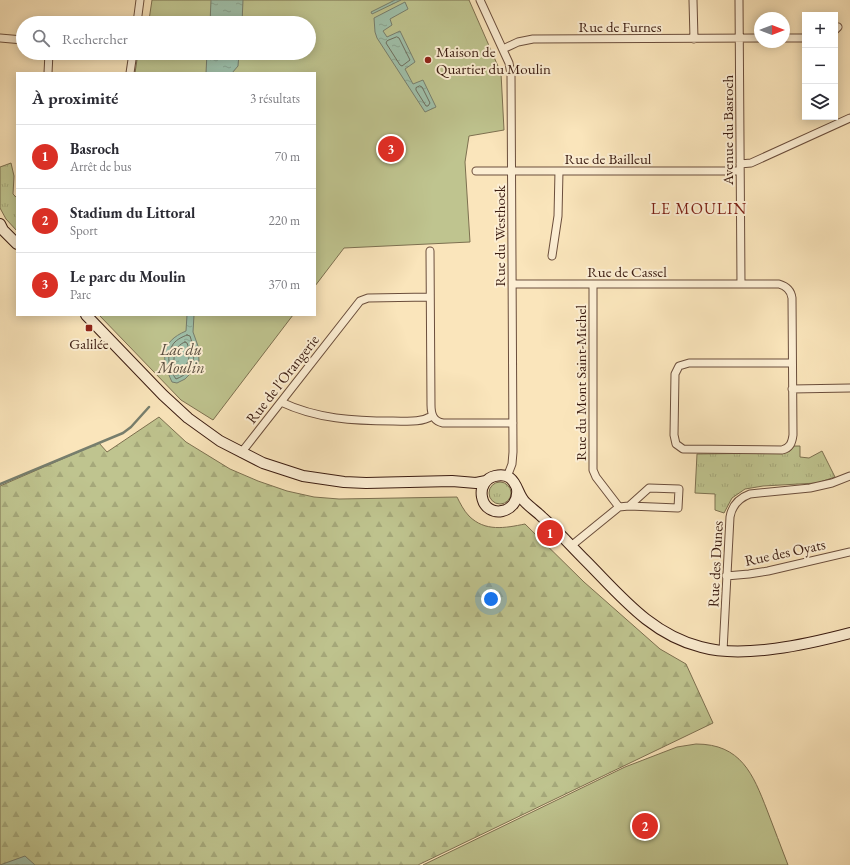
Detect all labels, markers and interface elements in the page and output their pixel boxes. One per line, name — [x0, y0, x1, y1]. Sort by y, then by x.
north arrow — [754, 12, 790, 48]
map controls — [802, 12, 838, 120]
button: + — [802, 12, 838, 48]
search box — [16, 16, 316, 60]
street label: Rue de Furnes — [578, 17, 662, 36]
icon: search — [30, 27, 52, 49]
text: Rechercher — [62, 29, 128, 48]
place label: Maison de Quartier du Moulin — [436, 42, 551, 78]
button: − — [802, 48, 838, 84]
marker: Maison de Quartier du Moulin — [423, 55, 433, 65]
street label: Avenue du Basroch — [718, 75, 737, 186]
button: layers — [802, 84, 838, 120]
text: À proximité — [32, 87, 118, 109]
text: 3 résultats — [250, 90, 300, 107]
pin: 3 — [378, 134, 404, 164]
text: Basroch — [70, 139, 119, 158]
text: 1 — [42, 148, 48, 165]
text: 70 m — [275, 148, 300, 165]
street label: Rue de Bailleul — [565, 149, 652, 168]
text: Arrêt de bus — [70, 158, 131, 175]
street label: Rue du Westhoek — [490, 184, 509, 287]
district label: LE MOULIN — [651, 198, 747, 219]
text: Stadium du Littoral — [70, 203, 195, 222]
text: 2 — [42, 212, 48, 229]
text: 220 m — [269, 212, 300, 229]
text: Sport — [70, 222, 98, 239]
street label: Rue de Cassel — [587, 262, 667, 281]
text: Le parc du Moulin — [70, 267, 186, 286]
text: 3 — [42, 276, 48, 293]
text: 370 m — [269, 276, 300, 293]
text: Parc — [70, 286, 91, 303]
street label: Rue du Mont Saint-Michel — [571, 305, 590, 461]
marker: Galilée — [84, 323, 94, 333]
street label: Rue de l'Orangerie — [241, 331, 323, 427]
place label: Galilée — [69, 334, 109, 353]
water label: Lac du Moulin — [156, 339, 205, 378]
pin: 1 — [537, 518, 563, 548]
street label: Rue des Dunes — [703, 520, 727, 608]
street label: Rue des Oyats — [743, 534, 827, 570]
your location — [481, 589, 501, 609]
pin: 2 — [632, 811, 658, 841]

